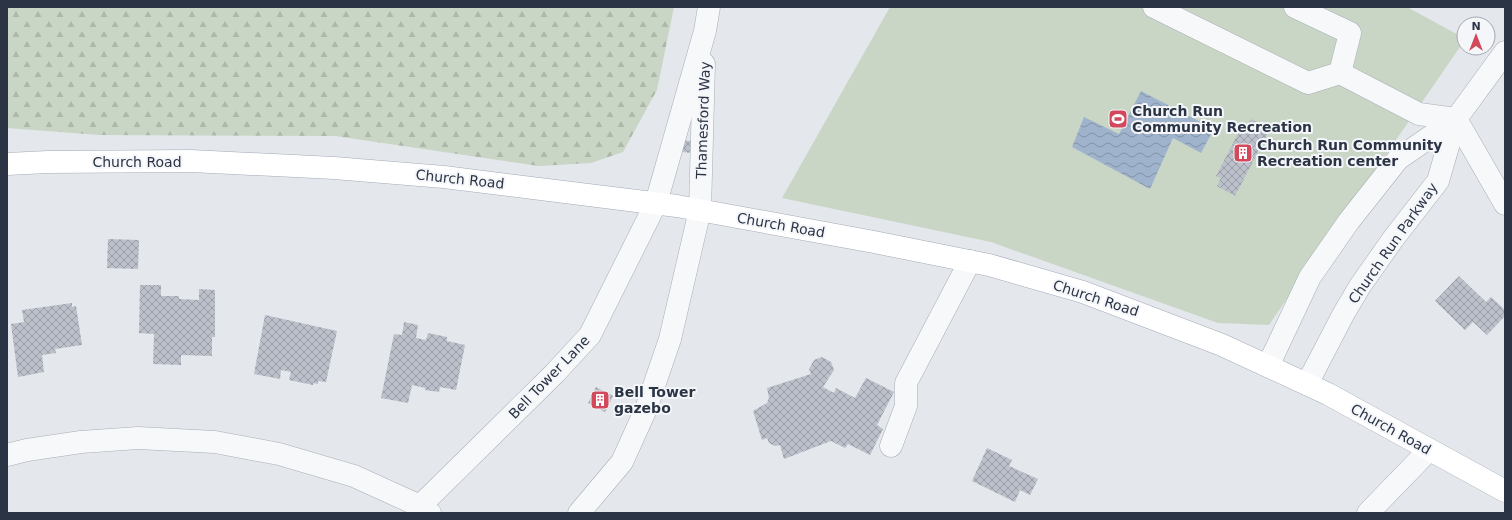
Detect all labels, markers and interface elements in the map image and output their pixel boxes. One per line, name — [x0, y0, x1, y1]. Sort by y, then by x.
north arrow — [1456, 16, 1496, 56]
text: N — [1471, 20, 1481, 33]
street label: Thamesford Way — [693, 61, 713, 180]
place label: Church Run Community Recreation — [1132, 103, 1312, 135]
sports icon: Church Run Community Recreation — [1107, 108, 1129, 130]
place label: Church Run Community Recreation center — [1257, 137, 1442, 169]
building icon: Church Run Community Recreation center — [1232, 142, 1254, 164]
street label: Church Road — [92, 154, 182, 170]
street label: Church Road — [415, 166, 505, 192]
street label: Church Run Parkway — [1345, 179, 1441, 307]
street label: Church Road — [736, 209, 826, 241]
street label: Church Road — [1051, 277, 1141, 319]
street label: Bell Tower Lane — [505, 332, 593, 422]
place label: Bell Tower gazebo — [614, 384, 695, 416]
building icon: Bell Tower gazebo — [589, 389, 611, 411]
street label: Church Road — [1348, 400, 1434, 458]

